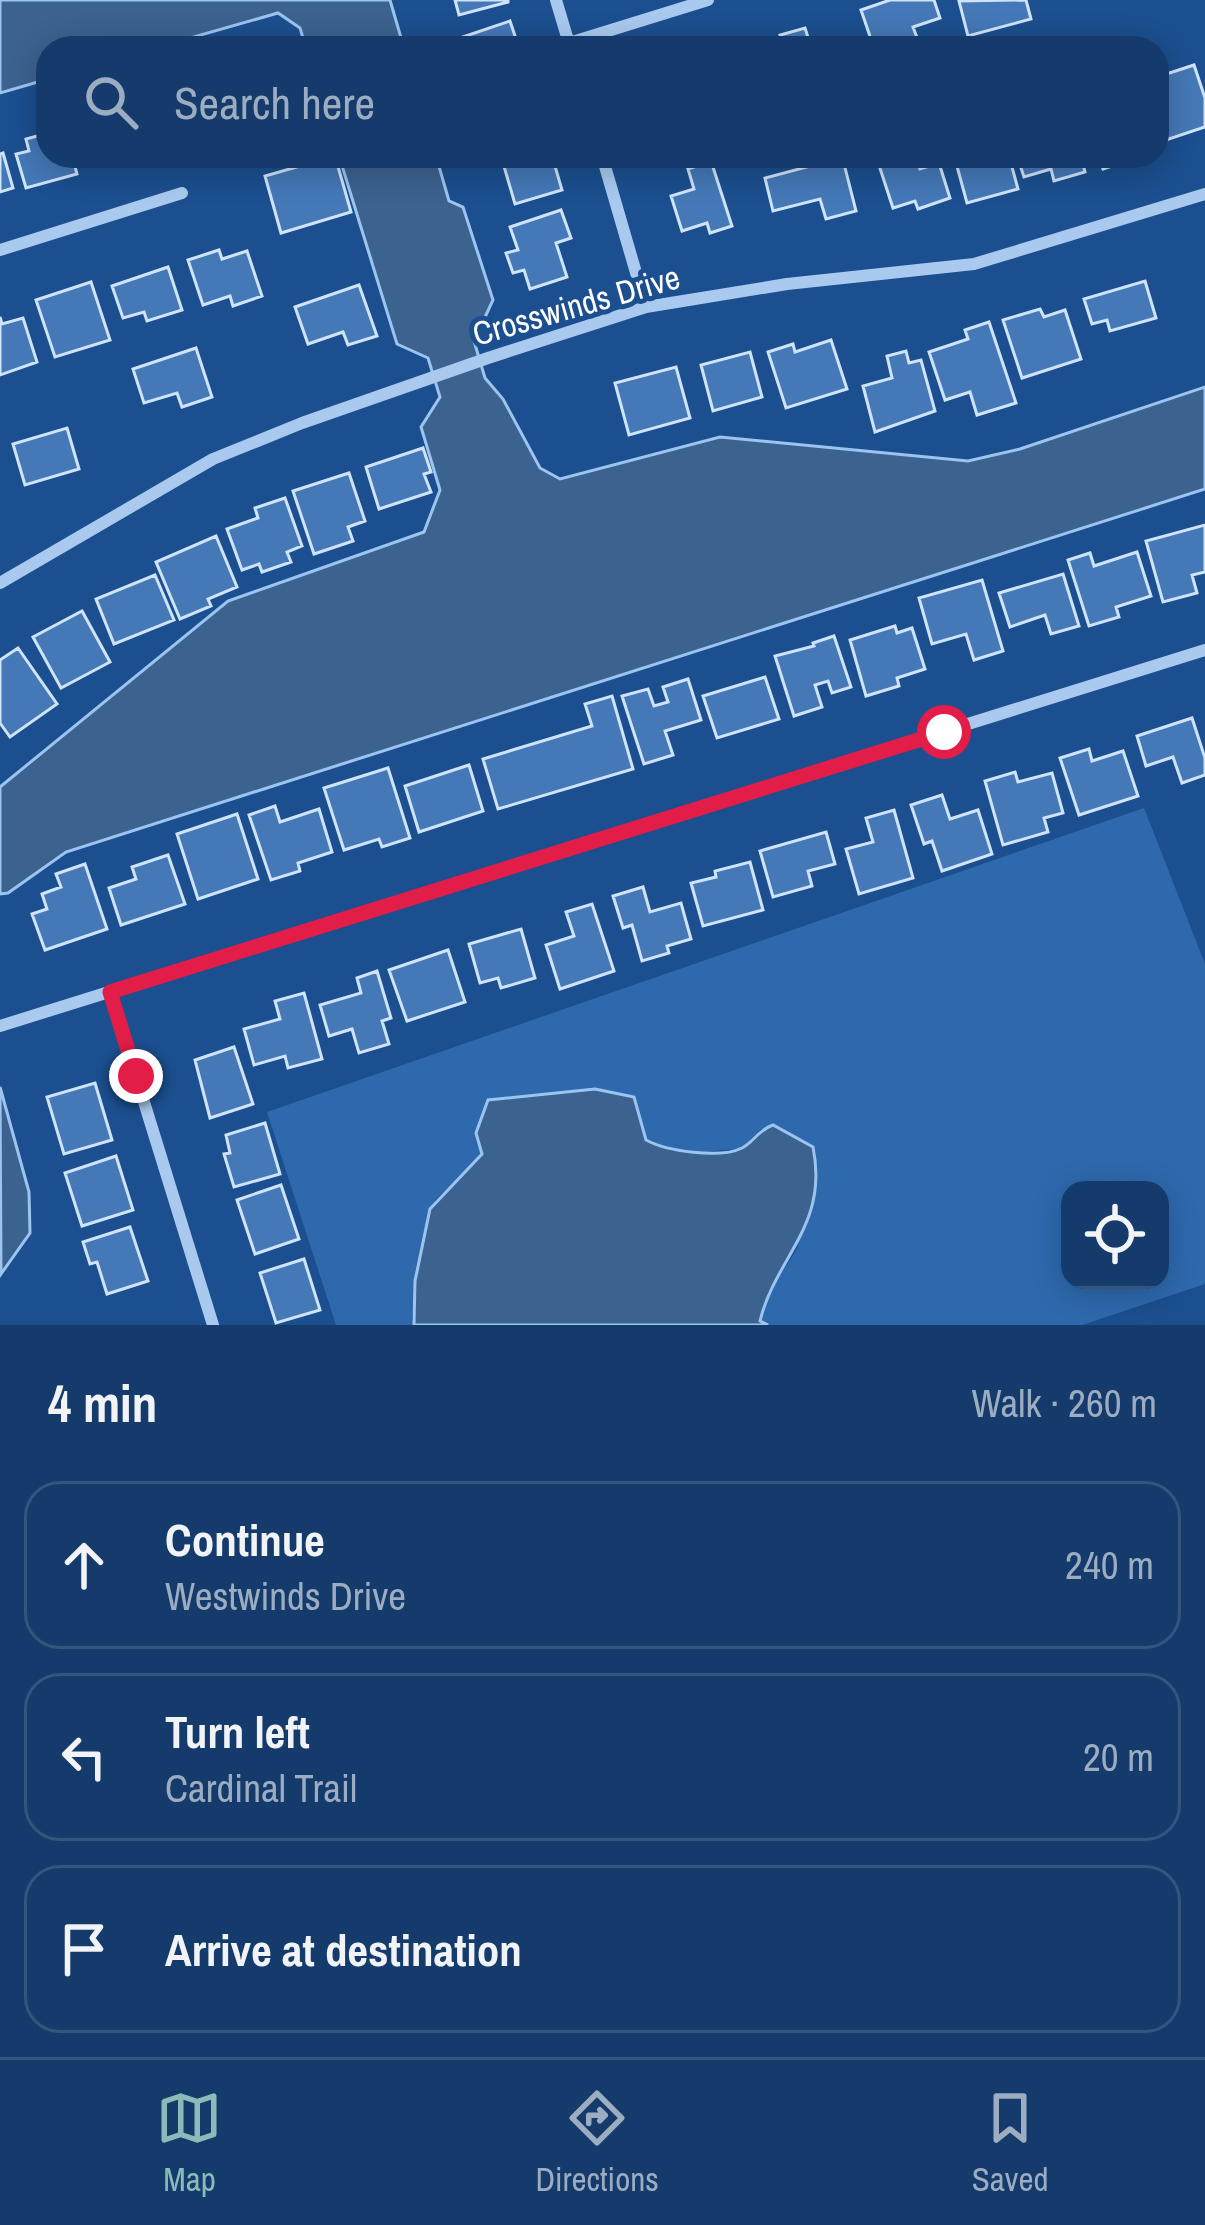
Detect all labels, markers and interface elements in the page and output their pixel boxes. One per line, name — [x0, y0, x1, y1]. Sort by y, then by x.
search box — [36, 36, 1169, 168]
icon: search — [78, 69, 144, 135]
text: Search here — [174, 72, 375, 133]
street label: Crosswinds Drive — [467, 254, 685, 356]
route start — [917, 705, 971, 759]
route end — [109, 1049, 163, 1103]
map controls — [1061, 1181, 1169, 1289]
button: locate — [1061, 1181, 1169, 1289]
text: 4 min — [48, 1369, 157, 1438]
text: Walk · 260 m — [972, 1377, 1157, 1429]
text: Continue — [165, 1509, 325, 1570]
icon: ahead — [51, 1532, 117, 1598]
text: 240 m — [1065, 1539, 1154, 1591]
text: Westwinds Drive — [165, 1570, 406, 1622]
text: Turn left — [165, 1701, 310, 1762]
icon: left — [51, 1724, 117, 1790]
text: 20 m — [1083, 1731, 1154, 1783]
text: Cardinal Trail — [165, 1762, 357, 1814]
icon: arrive — [51, 1916, 117, 1982]
text: Arrive at destination — [165, 1919, 522, 1980]
tab: Map — [156, 2085, 222, 2201]
tab: Directions — [535, 2085, 659, 2201]
tab: Saved — [972, 2085, 1048, 2201]

